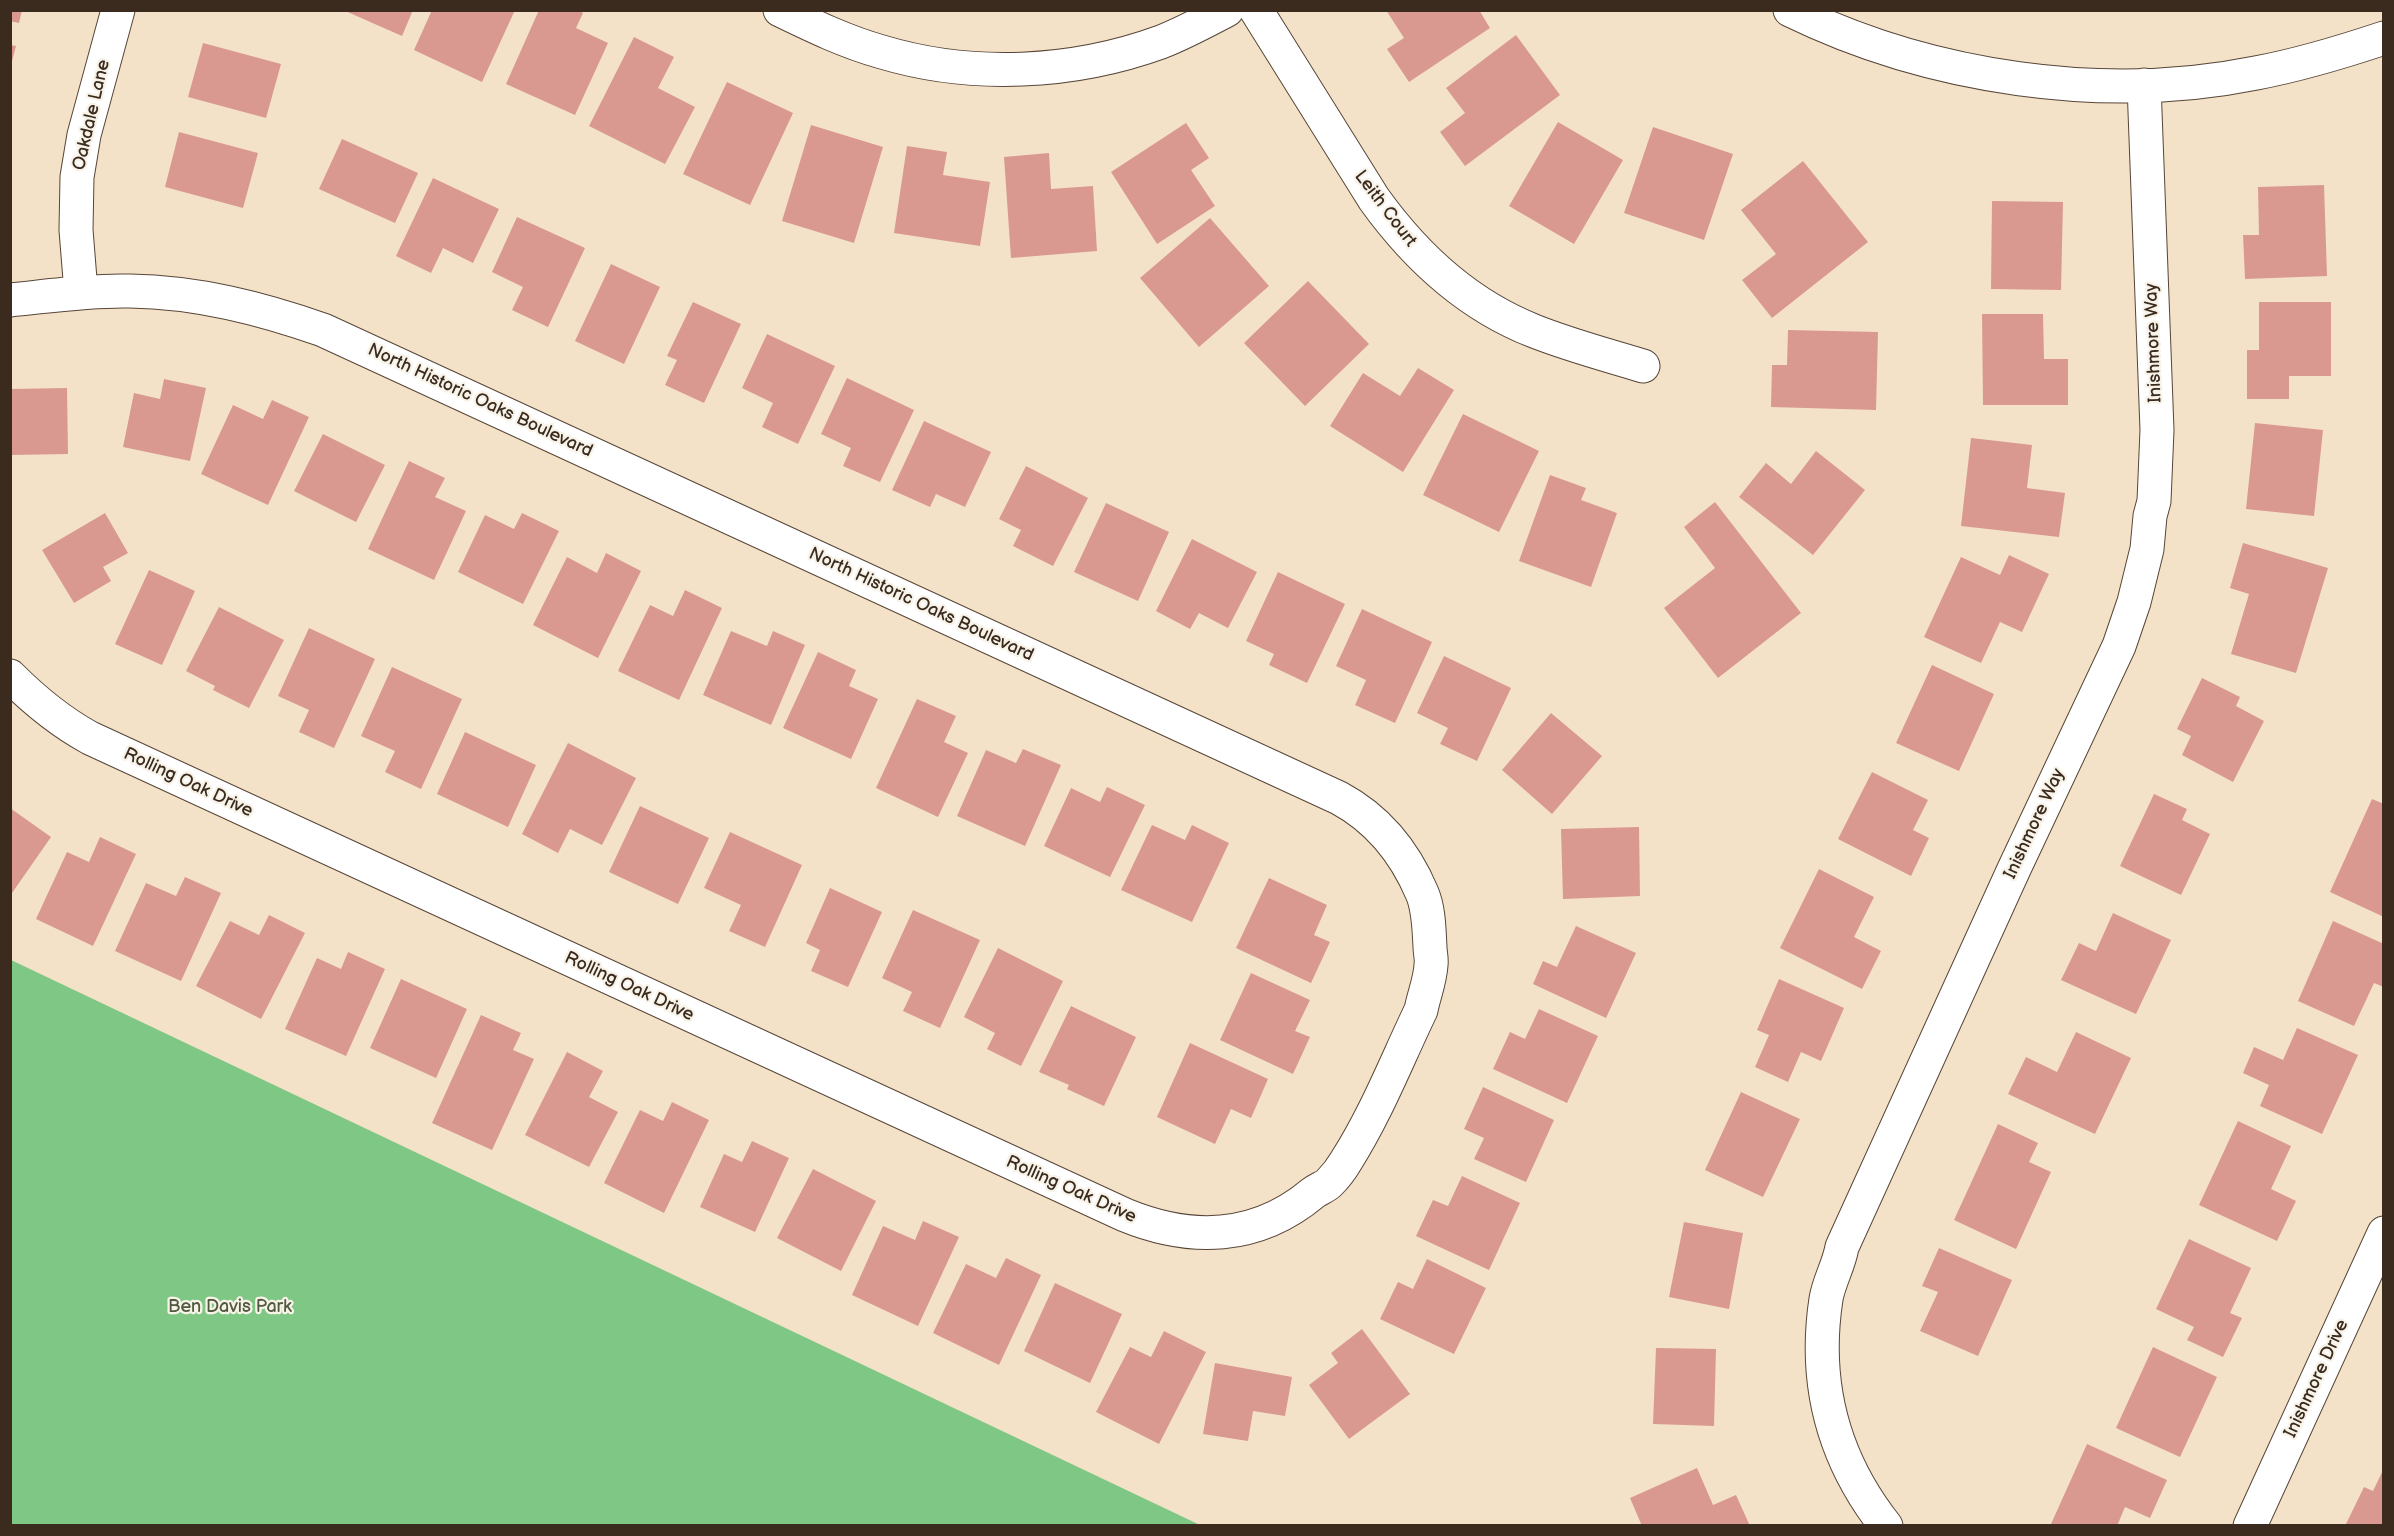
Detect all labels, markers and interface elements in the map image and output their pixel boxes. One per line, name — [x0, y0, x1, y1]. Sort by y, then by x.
street label: Oakdale Lane — [69, 58, 115, 172]
street label: Leith Court — [1349, 167, 1421, 251]
street label: Inishmore Way — [2141, 283, 2167, 403]
street label: North Historic Oaks Boulevard — [364, 339, 596, 463]
street label: North Historic Oaks Boulevard — [805, 543, 1037, 667]
street label: Rolling Oak Drive — [120, 744, 256, 822]
street label: Inishmore Way — [2000, 765, 2070, 883]
street label: Rolling Oak Drive — [561, 948, 697, 1026]
street label: Rolling Oak Drive — [1003, 1152, 1139, 1228]
park label: Ben Davis Park — [168, 1296, 292, 1318]
street label: Inishmore Drive — [2280, 1316, 2354, 1442]

